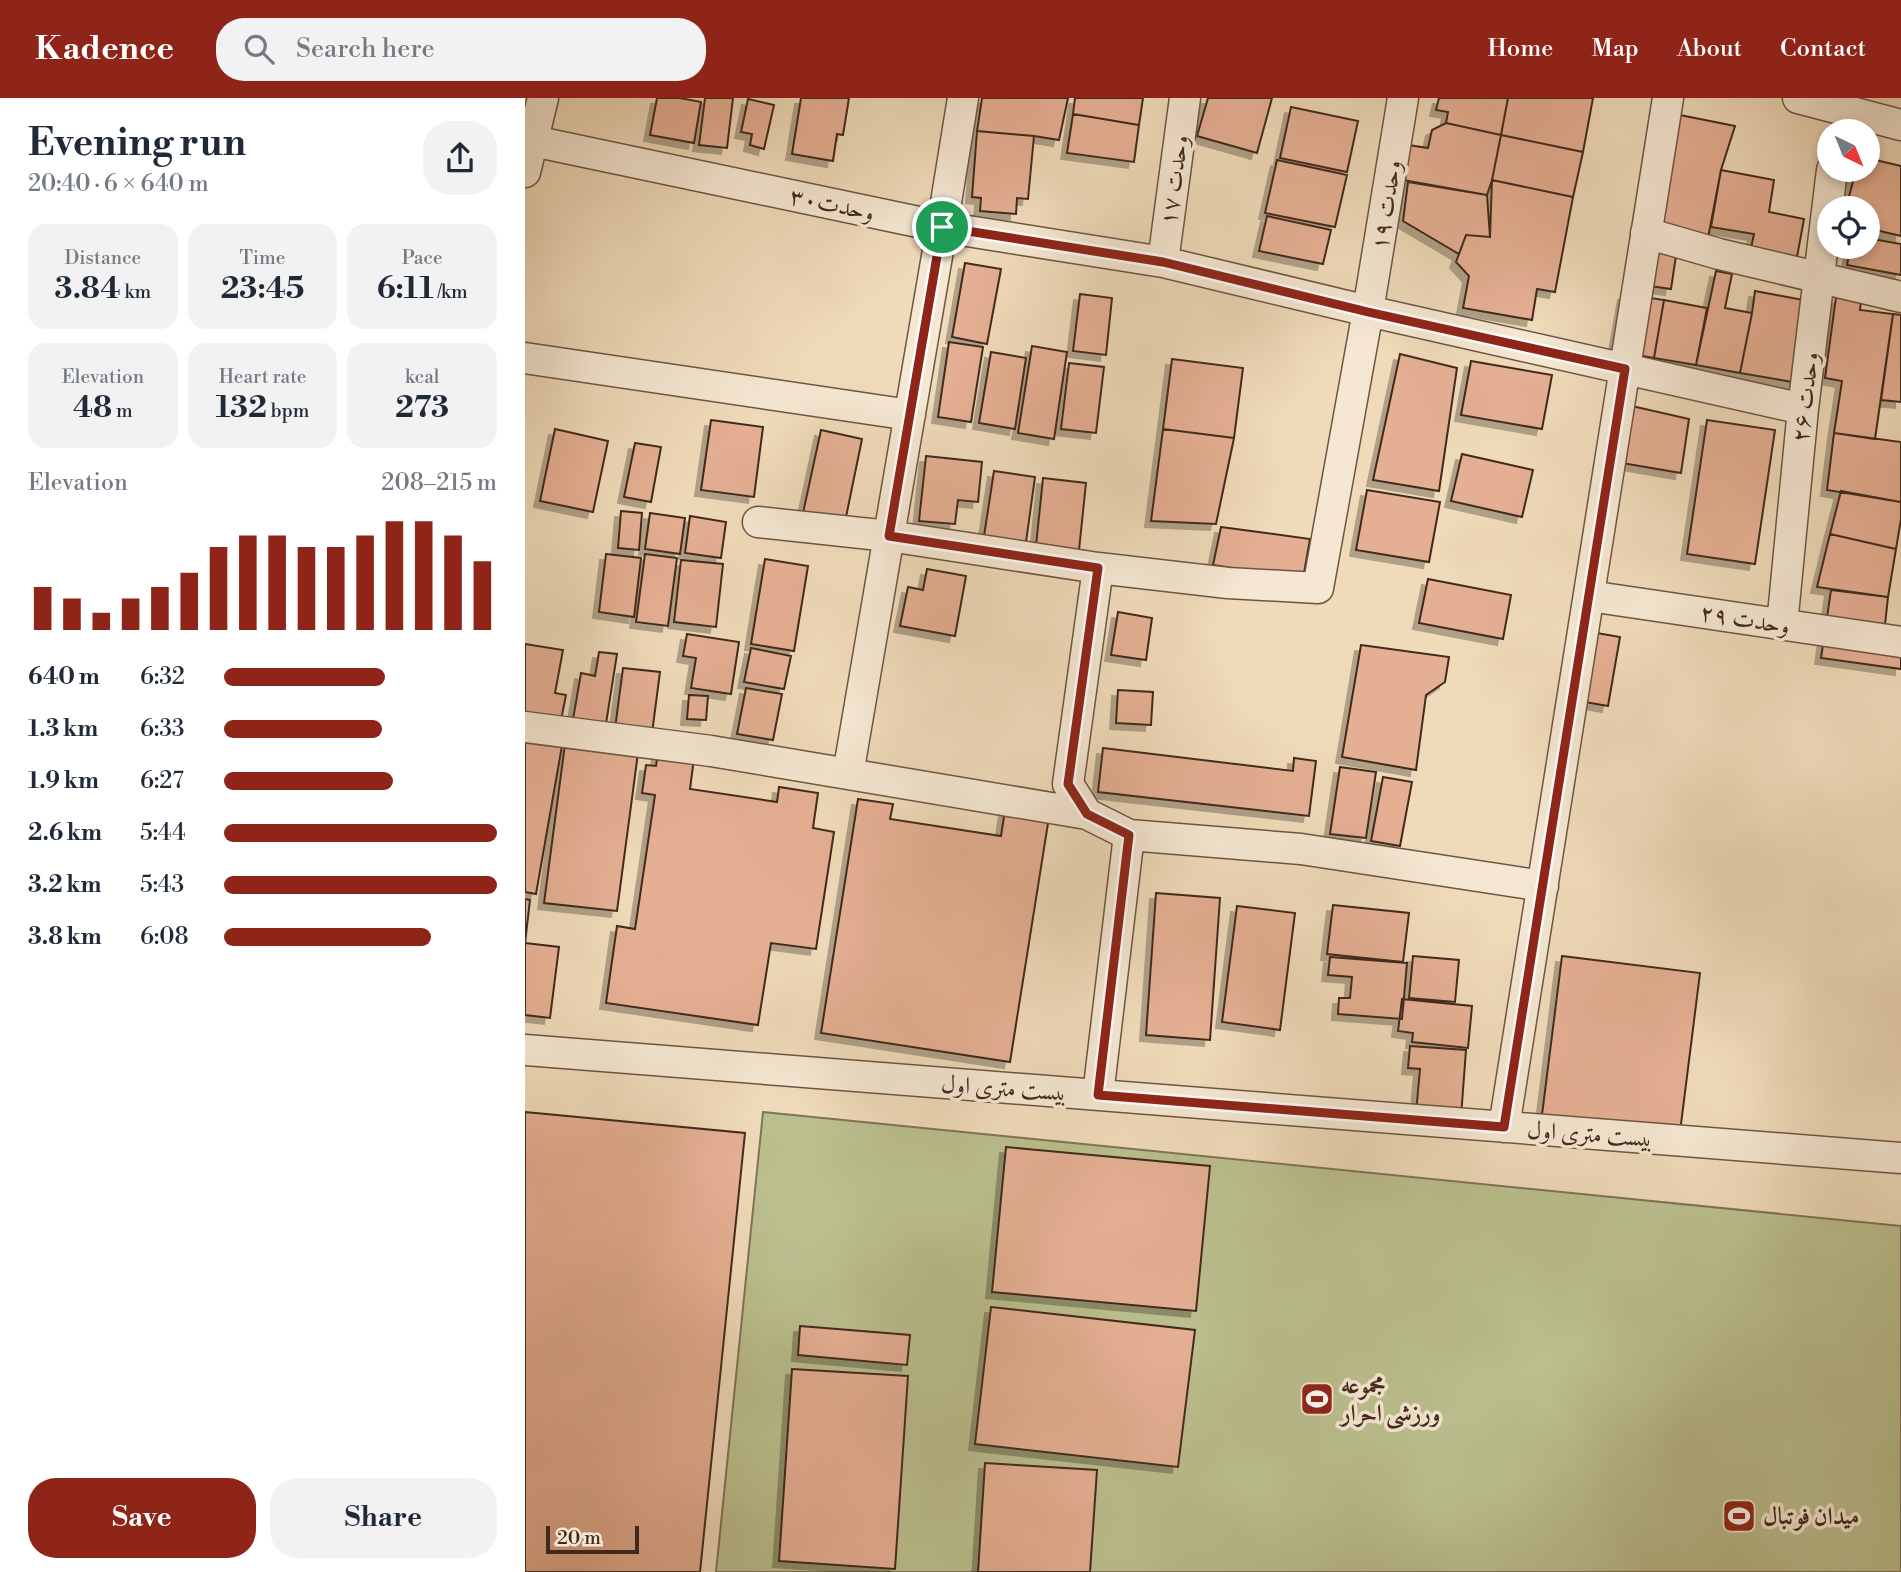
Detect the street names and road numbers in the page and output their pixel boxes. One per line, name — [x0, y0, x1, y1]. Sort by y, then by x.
street label: وحدت ۱۷ — [1154, 133, 1196, 227]
street label: وحدت ۱۹ — [1365, 158, 1409, 252]
street label: وحدت۳۰ — [787, 181, 877, 229]
street label: وحدت ۲۶ — [1786, 350, 1826, 444]
street label: وحدت ۲۹ — [1698, 598, 1792, 642]
street label: بیست متری اول — [940, 1070, 1068, 1108]
street label: بیست متری اول — [1526, 1116, 1654, 1154]

